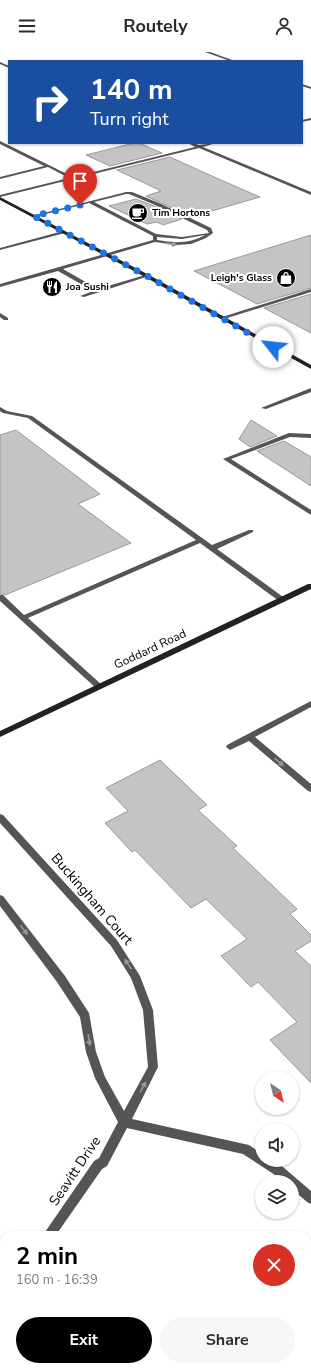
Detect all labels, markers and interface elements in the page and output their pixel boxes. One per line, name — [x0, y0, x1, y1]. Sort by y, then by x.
text: Routely — [123, 14, 188, 38]
icon: menu — [16, 15, 38, 37]
icon: person — [273, 15, 295, 37]
text: 140 m — [90, 71, 173, 109]
icon: right — [24, 76, 76, 128]
text: Turn right — [90, 107, 169, 131]
pin — [63, 164, 97, 205]
icon: arrive — [69, 170, 91, 192]
cafe icon: Tim Hortons — [127, 202, 149, 224]
place label: Tim Hortons — [152, 206, 210, 220]
one-way arrow — [165, 241, 177, 247]
shop icon: Leigh's Glass — [275, 267, 297, 289]
place label: Leigh's Glass — [211, 271, 272, 285]
restaurant icon: Joa Sushi — [41, 276, 63, 298]
place label: Joa Sushi — [65, 280, 109, 294]
position arrow — [252, 326, 294, 368]
street label: Goddard Road — [111, 625, 189, 673]
one-way arrow — [274, 758, 285, 767]
street label: Buckingham Court — [47, 849, 137, 949]
one-way arrow — [19, 925, 28, 936]
one-way arrow — [124, 958, 131, 970]
one-way arrow — [86, 1034, 92, 1046]
north arrow — [255, 1071, 299, 1115]
map controls — [255, 1071, 299, 1219]
one-way arrow — [140, 1081, 146, 1093]
button: sound — [255, 1123, 299, 1167]
street label: Seavitt Drive — [45, 1132, 105, 1210]
button: layers — [255, 1175, 299, 1219]
text: 2 min — [16, 1240, 78, 1272]
button: close — [253, 1244, 295, 1286]
text: 160 m · 16:39 — [16, 1271, 98, 1289]
button: Exit — [16, 1317, 152, 1363]
button: Share — [160, 1317, 295, 1363]

